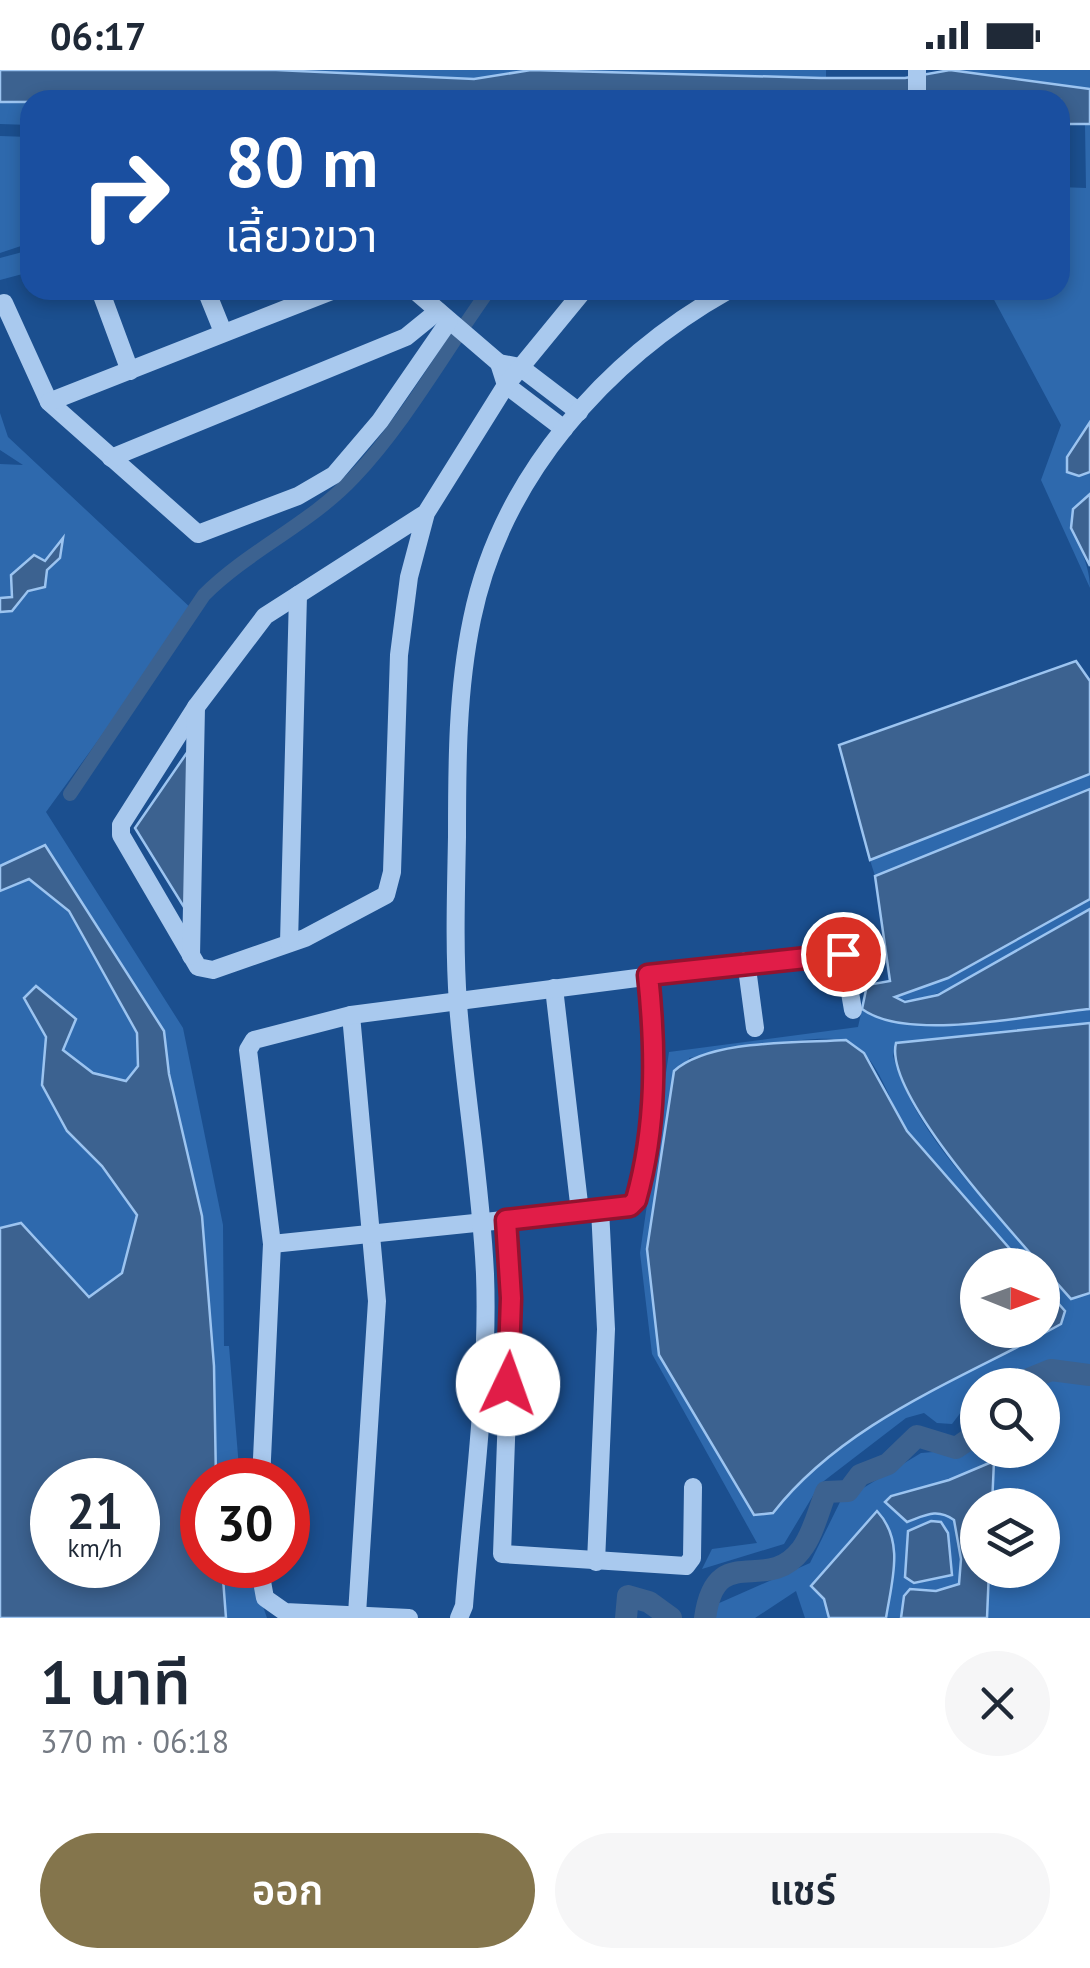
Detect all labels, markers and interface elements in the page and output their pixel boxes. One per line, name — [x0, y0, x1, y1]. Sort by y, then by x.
text: 06:17 — [50, 11, 146, 60]
text: 80 m — [225, 116, 378, 206]
icon: right — [60, 130, 190, 260]
text: เลี้ยวขวา — [225, 206, 377, 264]
pin — [801, 912, 886, 997]
icon: arrive — [816, 927, 871, 982]
north arrow — [960, 1248, 1060, 1348]
map controls — [960, 1248, 1060, 1588]
position arrow — [456, 1332, 560, 1436]
button: search — [960, 1368, 1060, 1468]
speed limit sign: 30 — [180, 1458, 310, 1588]
text: 21 — [67, 1478, 123, 1543]
button: layers — [960, 1488, 1060, 1588]
text: km/h — [68, 1532, 122, 1564]
text: 1 นาที — [40, 1643, 191, 1721]
button: close — [945, 1651, 1050, 1756]
text: 370 m · 06:18 — [40, 1720, 229, 1762]
button: ออก — [40, 1833, 535, 1948]
button: แชร์ — [555, 1833, 1050, 1948]

